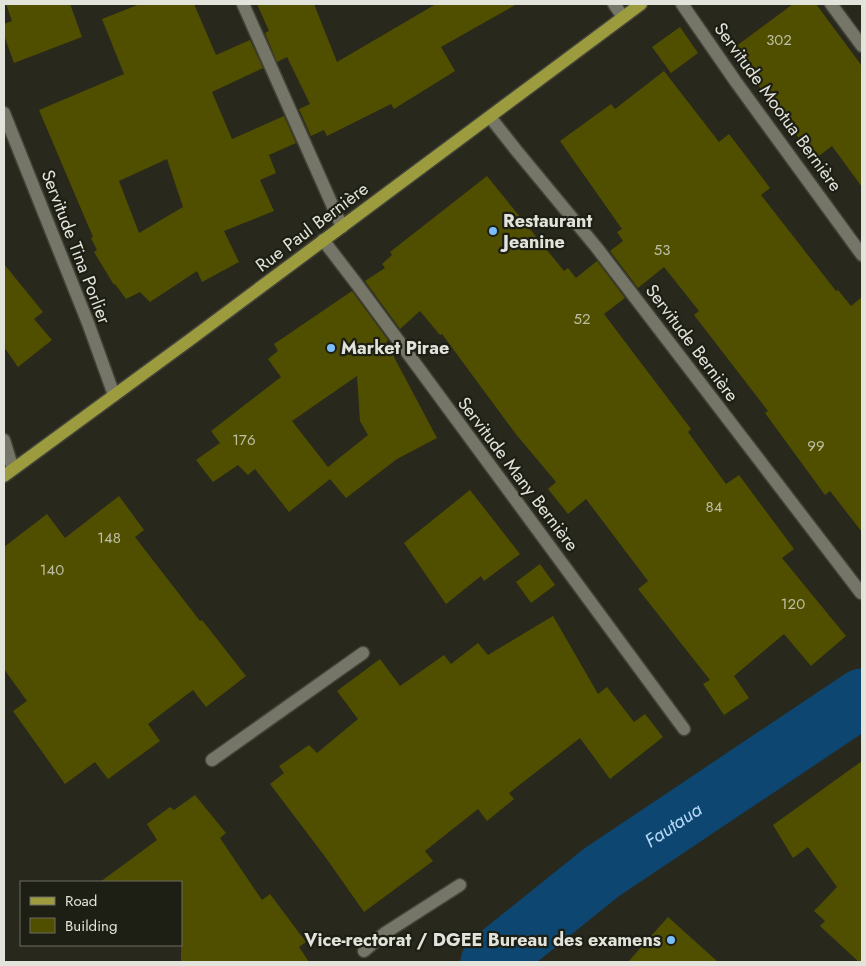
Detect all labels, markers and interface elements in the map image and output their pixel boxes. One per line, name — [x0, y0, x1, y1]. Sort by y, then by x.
street label: Servitude Mootua Bernière — [708, 17, 848, 197]
house number: 302 — [766, 29, 792, 51]
street label: Servitude Tina Porlier — [35, 166, 118, 329]
street label: Rue Paul Bernière — [250, 176, 374, 278]
place label: Restaurant Jeanine — [500, 208, 592, 255]
marker: Restaurant Jeanine — [487, 225, 499, 237]
house number: 53 — [654, 239, 670, 261]
street label: Servitude Bernière — [639, 279, 745, 407]
house number: 52 — [574, 308, 591, 330]
place label: Market Pirae — [341, 335, 449, 361]
marker: Market Pirae — [325, 342, 337, 354]
street label: Servitude Many Bernière — [451, 391, 585, 557]
house number: 176 — [232, 429, 256, 451]
house number: 99 — [807, 435, 825, 457]
house number: 84 — [706, 496, 723, 518]
house number: 148 — [97, 527, 121, 549]
house number: 140 — [40, 559, 64, 581]
house number: 120 — [781, 593, 805, 615]
water label: Fautaua — [639, 796, 708, 854]
legend — [20, 881, 182, 946]
text: Road — [65, 890, 97, 912]
text: Building — [65, 915, 117, 937]
place label: Vice-rectorat / DGEE Bureau des examens — [303, 927, 661, 953]
marker: Vice-rectorat / DGEE Bureau des examens — [665, 934, 677, 946]

